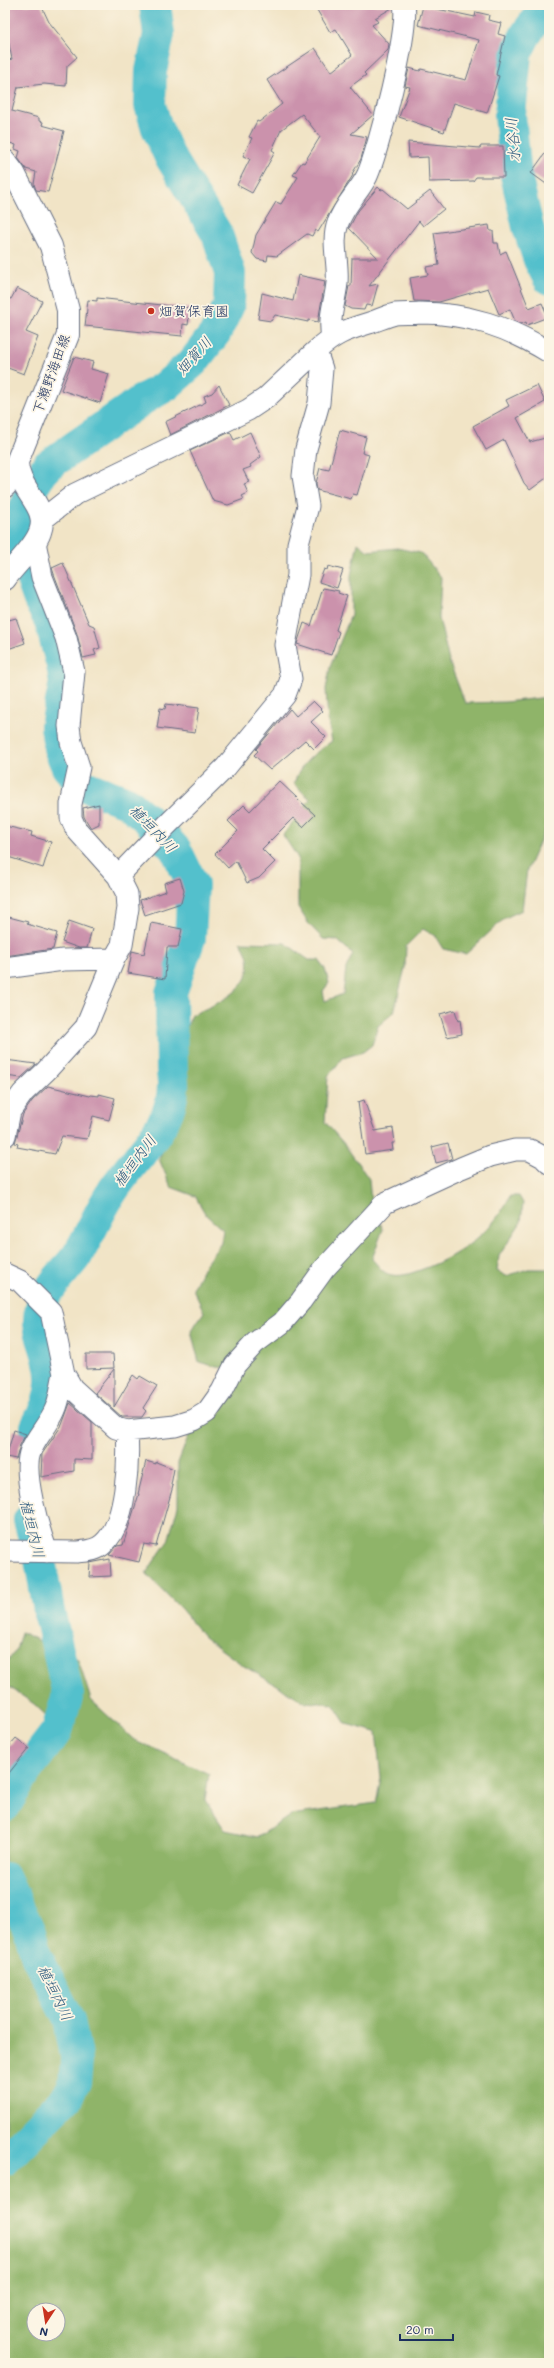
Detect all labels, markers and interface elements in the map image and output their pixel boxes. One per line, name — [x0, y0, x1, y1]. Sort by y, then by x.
water label: 水谷川 — [500, 117, 524, 163]
place label: 畑賀保育園 — [159, 301, 229, 320]
marker: 畑賀保育園 — [146, 306, 156, 316]
street label: 下瀬野海田線 — [27, 331, 74, 417]
water label: 畑賀川 — [171, 332, 216, 379]
water label: 植垣内川 — [126, 800, 182, 857]
water label: 植垣内川 — [108, 1130, 160, 1190]
water label: 植垣内川 — [16, 1497, 50, 1560]
water label: 植垣内川 — [34, 1961, 78, 2024]
north arrow — [26, 2302, 66, 2342]
scale bar — [400, 2316, 453, 2342]
text: 20 m — [406, 2321, 434, 2337]
text: N — [38, 2324, 49, 2340]

